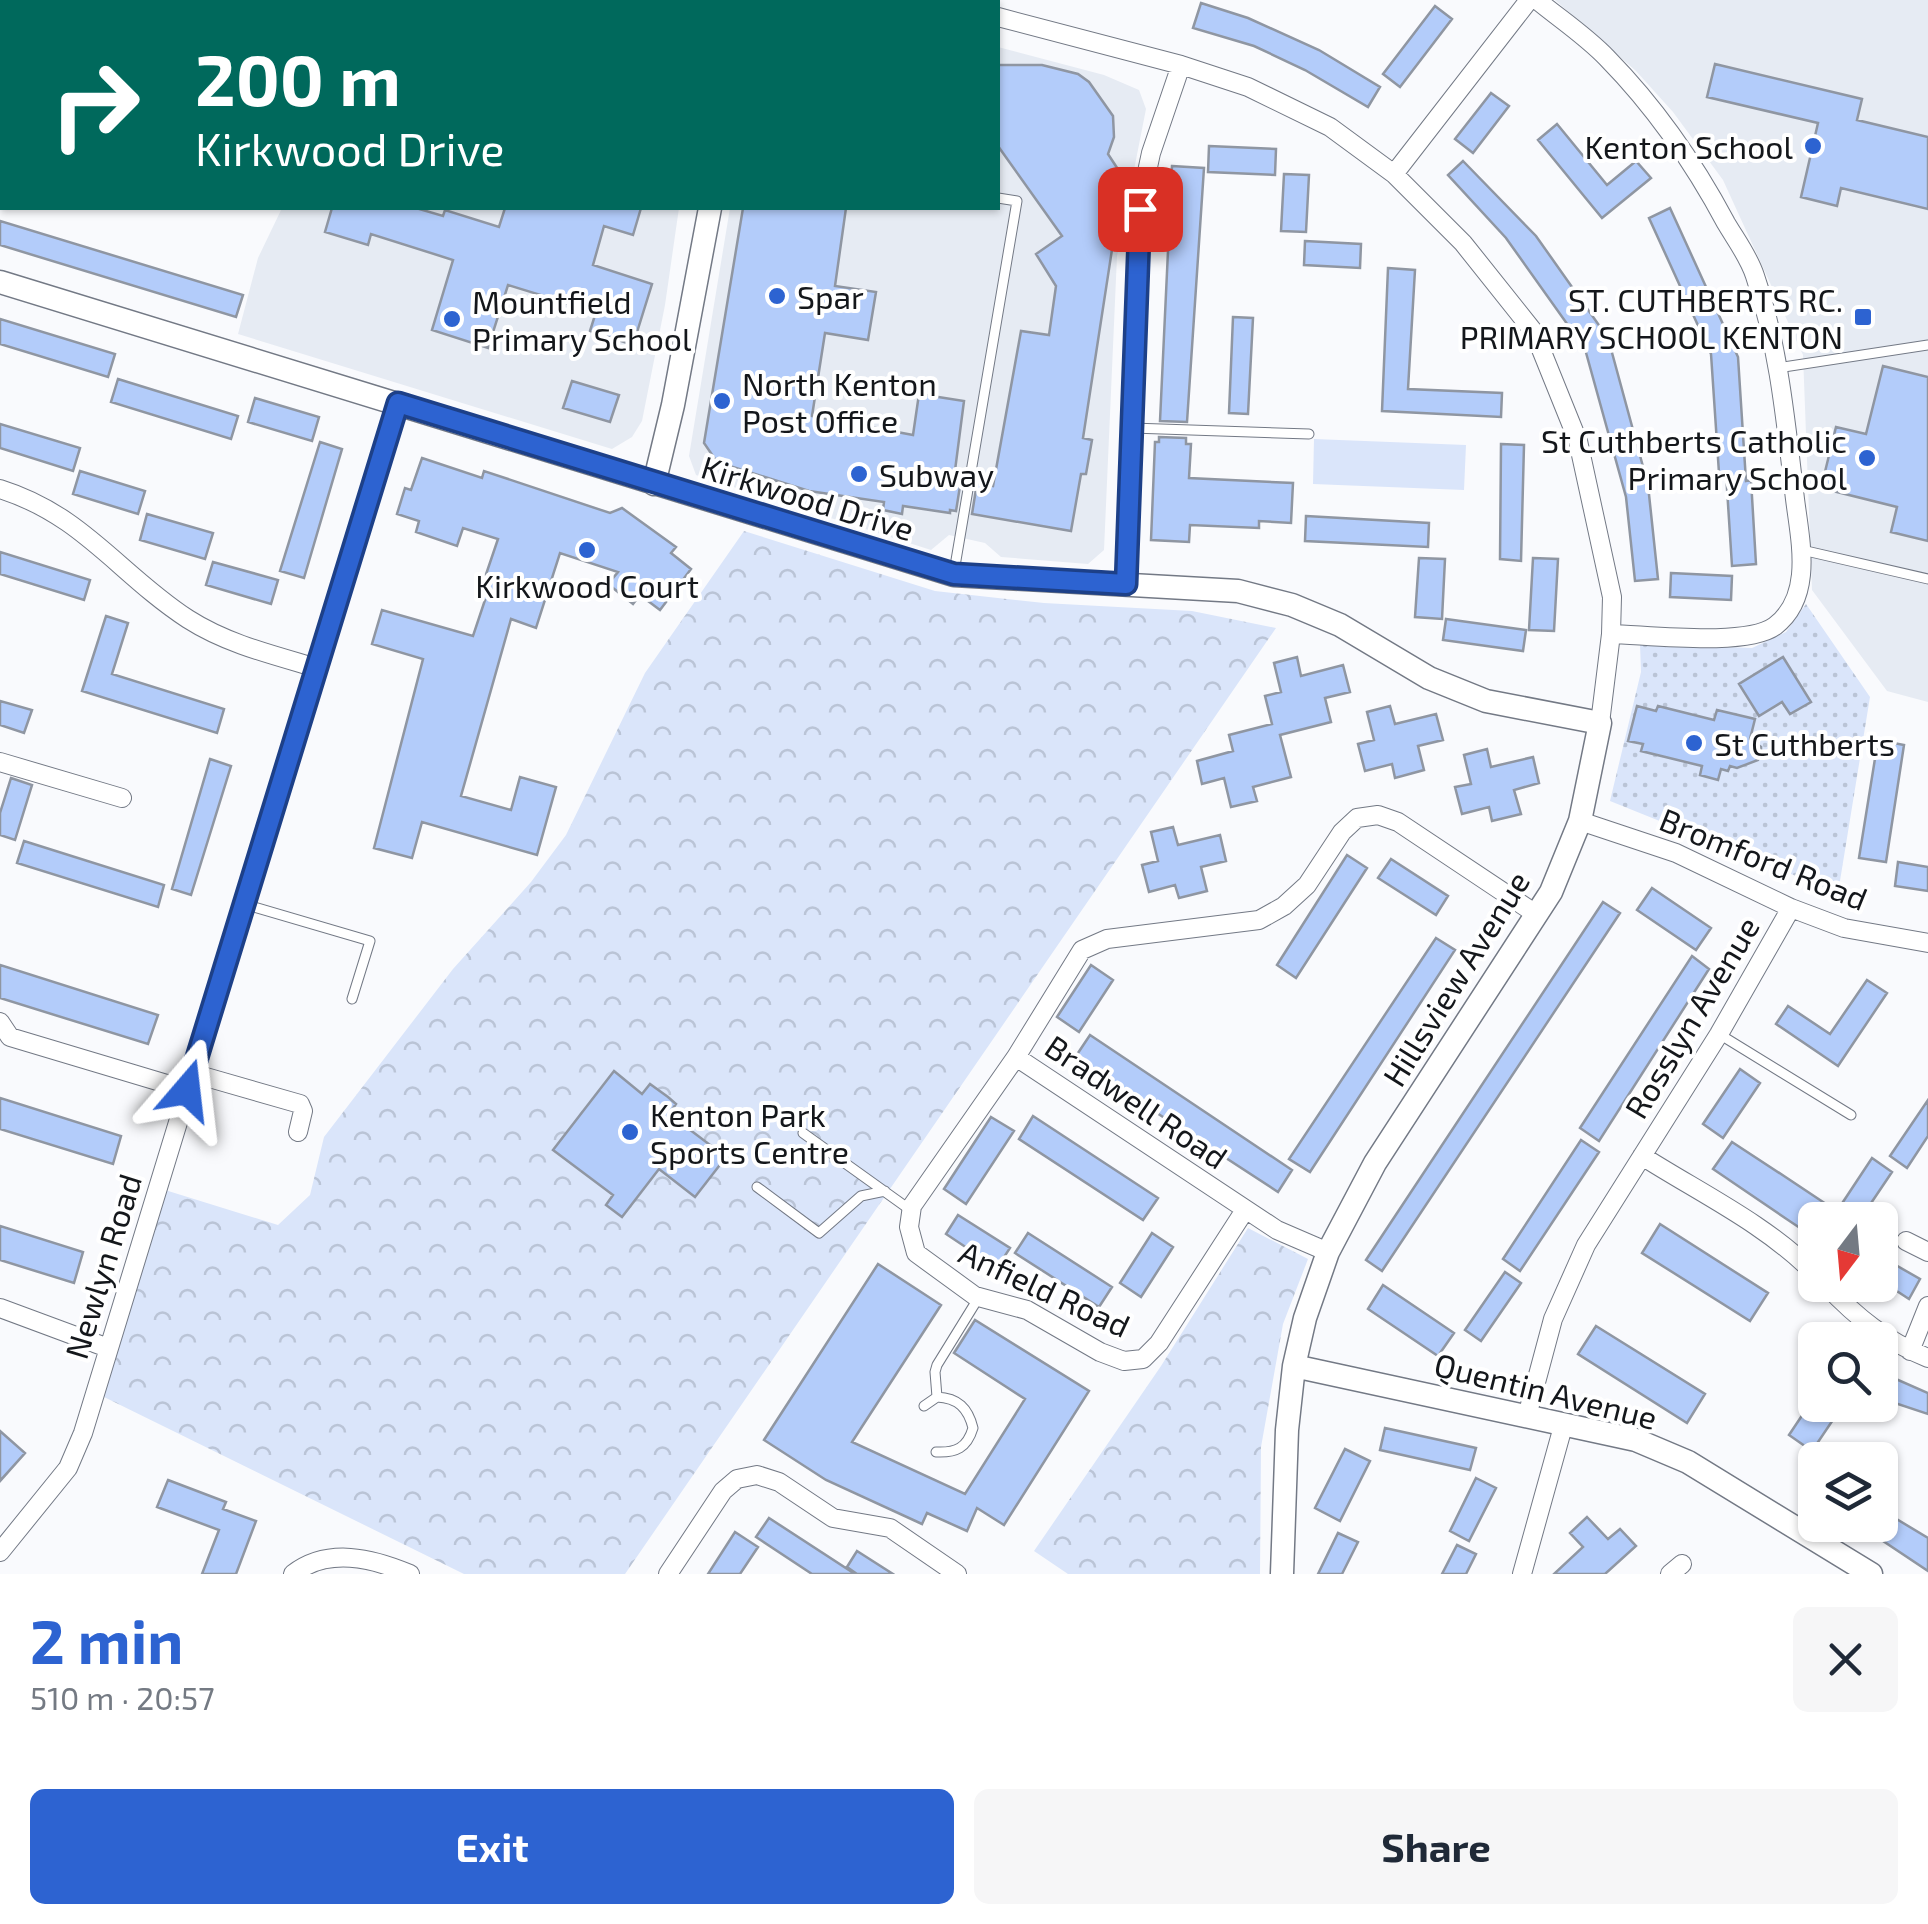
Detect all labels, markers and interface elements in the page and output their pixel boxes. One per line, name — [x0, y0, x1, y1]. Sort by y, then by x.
text: 200 m — [195, 36, 401, 120]
icon: right — [30, 40, 160, 170]
text: Kirkwood Drive — [195, 121, 504, 175]
place label: Kenton School — [1585, 127, 1793, 165]
marker: Kenton School — [1802, 135, 1824, 157]
pin — [1098, 167, 1183, 252]
icon: arrive — [1113, 182, 1168, 237]
place label: Spar — [797, 277, 864, 315]
place label: ST. CUTHBERTS RC. PRIMARY SCHOOL KENTON — [1460, 280, 1843, 355]
place label: Mountfield Primary School — [472, 282, 692, 357]
marker: Spar — [766, 285, 788, 307]
marker: ST. CUTHBERTS RC. PRIMARY SCHOOL KENTON — [1852, 306, 1874, 328]
marker: Mountfield Primary School — [441, 308, 463, 330]
place label: North Kenton Post Office — [742, 364, 937, 439]
marker: North Kenton Post Office — [711, 390, 733, 412]
place label: St Cuthberts Catholic Primary School — [1541, 421, 1847, 496]
street label: Kirkwood Drive — [697, 447, 919, 547]
marker: St Cuthberts Catholic Primary School — [1856, 447, 1878, 469]
place label: Subway — [879, 455, 994, 493]
marker: Subway — [848, 463, 870, 485]
marker: Kirkwood Court — [576, 539, 598, 561]
place label: Kirkwood Court — [475, 566, 699, 604]
place label: St Cuthberts — [1714, 724, 1895, 762]
marker: St Cuthberts — [1683, 732, 1705, 754]
street label: Bromford Road — [1655, 799, 1873, 917]
street label: Hillsview Avenue — [1374, 864, 1536, 1092]
street label: Rosslyn Avenue — [1616, 909, 1766, 1125]
street label: Bradwell Road — [1039, 1026, 1235, 1176]
position arrow — [135, 1038, 239, 1142]
place label: Kenton Park Sports Centre — [650, 1095, 849, 1170]
marker: Kenton Park Sports Centre — [619, 1121, 641, 1143]
street label: Newlyn Road — [56, 1169, 148, 1363]
north arrow — [1798, 1202, 1898, 1302]
map controls — [1798, 1202, 1898, 1542]
street label: Anfield Road — [954, 1232, 1136, 1344]
button: search — [1798, 1322, 1898, 1422]
street label: Quentin Avenue — [1431, 1344, 1661, 1437]
button: layers — [1798, 1442, 1898, 1542]
text: 2 min — [30, 1604, 183, 1676]
button: close — [1793, 1607, 1898, 1712]
text: 510 m · 20:57 — [30, 1678, 215, 1716]
button: Exit — [30, 1789, 954, 1904]
button: Share — [974, 1789, 1898, 1904]

